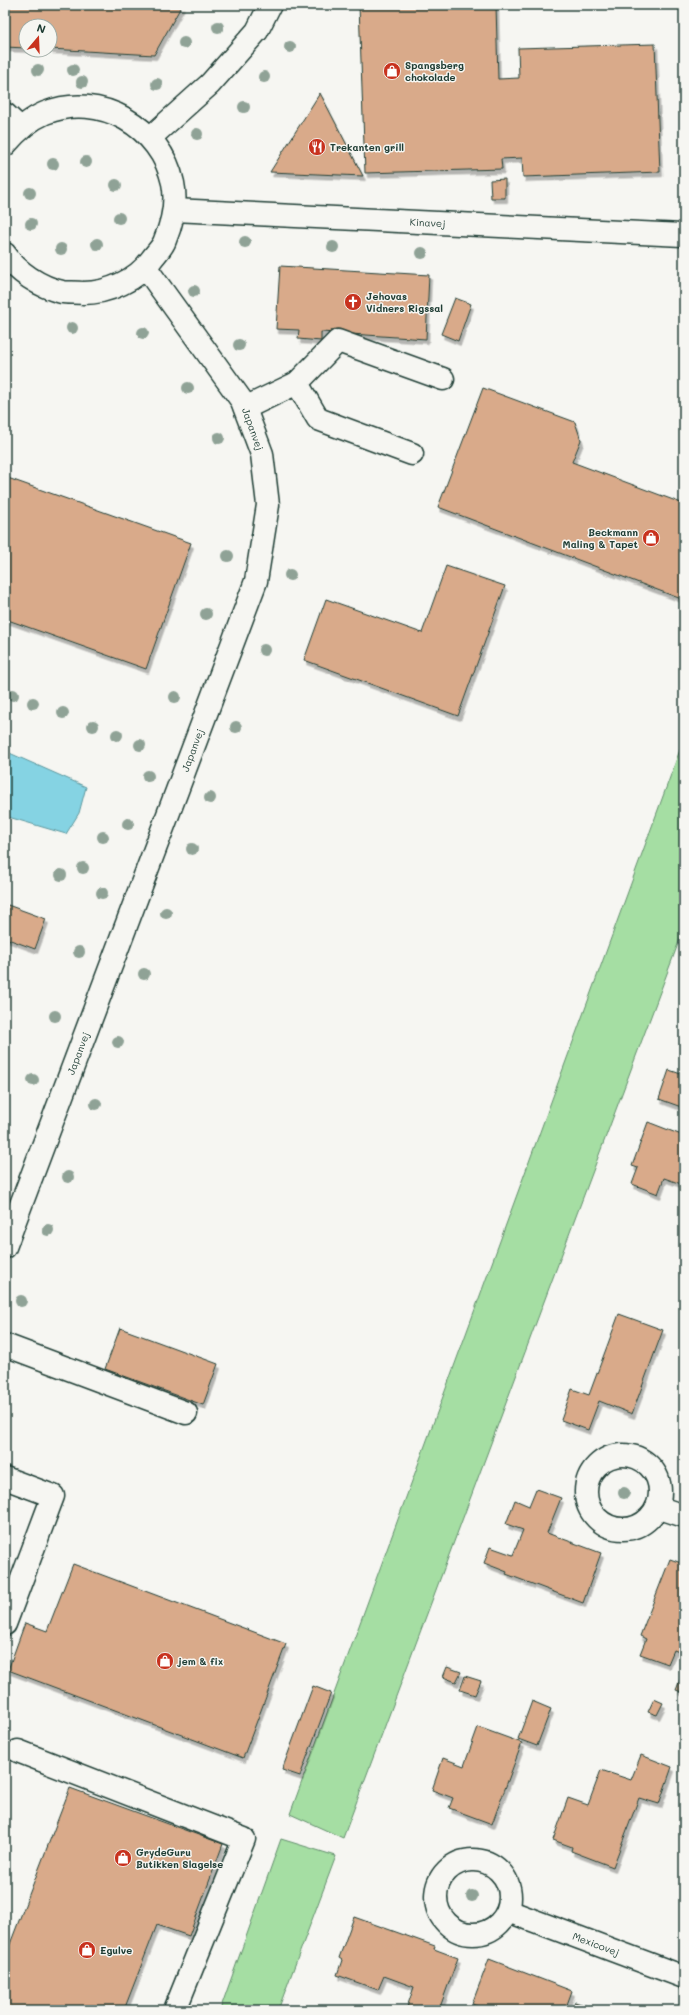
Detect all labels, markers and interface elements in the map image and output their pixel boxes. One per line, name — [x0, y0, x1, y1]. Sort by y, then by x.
north arrow — [18, 18, 58, 58]
text: N — [35, 20, 48, 37]
place label: Spangsberg chokolade — [405, 58, 464, 84]
shop icon: Spangsberg chokolade — [382, 61, 402, 81]
restaurant icon: Trekanten grill — [307, 137, 327, 157]
place label: Trekanten grill — [330, 140, 404, 154]
street label: Kinavej — [409, 215, 446, 230]
place label: Jehovas Vidners Rigssal — [366, 289, 443, 315]
church icon: Jehovas Vidners Rigssal — [343, 292, 363, 312]
street label: Japanvej — [239, 406, 267, 452]
place label: Beckmann Maling & Tapet — [563, 525, 639, 551]
shop icon: Beckmann Maling & Tapet — [641, 528, 661, 548]
street label: Japanvej — [178, 727, 207, 773]
street label: Japanvej — [64, 1030, 92, 1077]
shop icon: jem & fix — [155, 1651, 175, 1671]
place label: jem & fix — [177, 1654, 223, 1668]
place label: GrydeGuru Butikken Slagelse — [136, 1845, 223, 1871]
shop icon: GrydeGuru Butikken Slagelse — [113, 1848, 133, 1868]
street label: Mexicovej — [571, 1929, 621, 1959]
shop icon: Egulve — [77, 1940, 97, 1960]
place label: Egulve — [100, 1943, 132, 1957]

